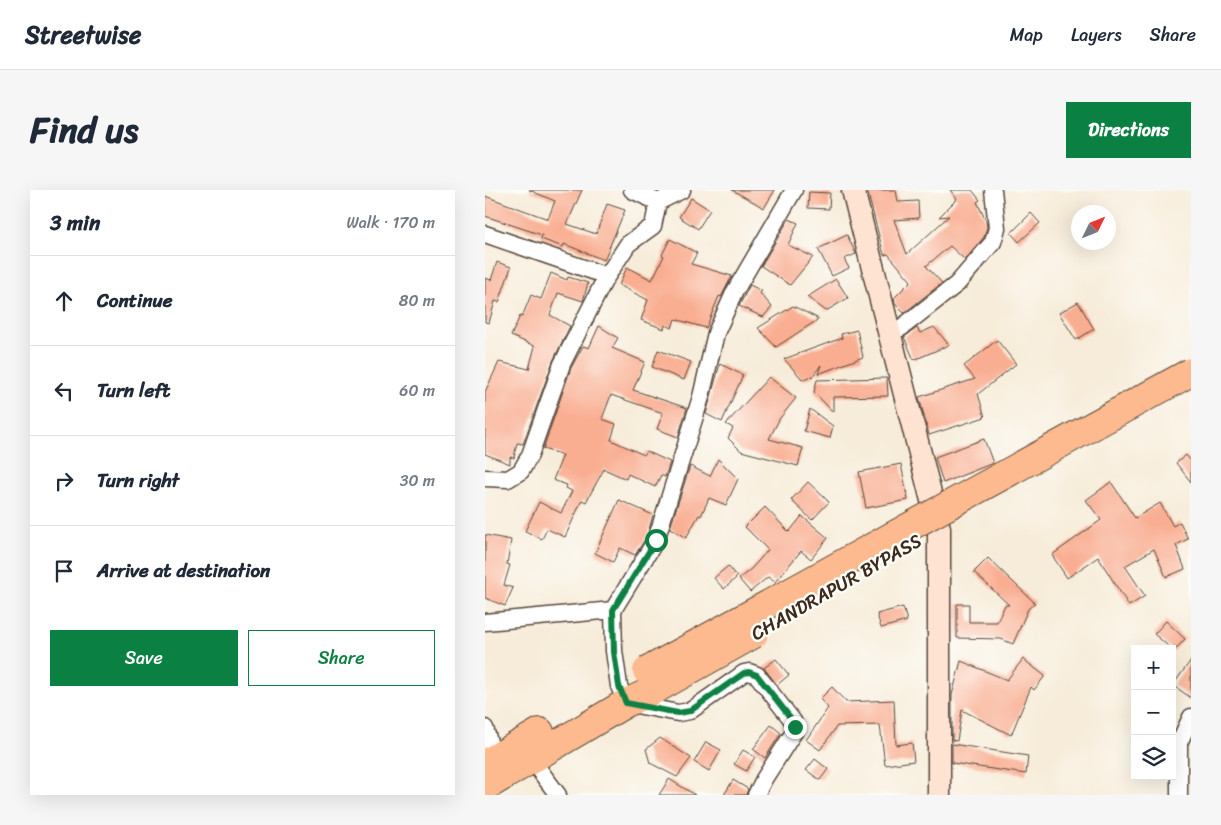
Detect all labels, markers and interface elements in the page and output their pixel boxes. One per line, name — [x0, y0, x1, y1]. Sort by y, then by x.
text: Streetwise — [25, 14, 141, 56]
text: Map — [1010, 19, 1043, 51]
text: Layers — [1071, 19, 1122, 51]
text: Share — [1150, 19, 1196, 51]
text: Find us — [30, 99, 138, 161]
button: Directions — [1066, 102, 1191, 158]
text: 3 min — [50, 204, 100, 242]
north arrow — [1071, 205, 1116, 250]
text: Walk · 170 m — [346, 208, 435, 237]
text: Continue — [97, 284, 173, 317]
text: 80 m — [399, 286, 435, 315]
icon: ahead — [50, 287, 78, 315]
text: Turn left — [97, 374, 170, 407]
text: 60 m — [399, 376, 435, 405]
icon: left — [50, 377, 78, 405]
text: Turn right — [97, 464, 179, 497]
text: 30 m — [400, 466, 435, 495]
icon: right — [50, 467, 78, 495]
street label: CHANDRAPUR BYPASS — [744, 524, 928, 650]
route start — [645, 529, 668, 552]
text: Arrive at destination — [97, 554, 270, 587]
icon: arrive — [50, 557, 78, 585]
button: Save — [50, 630, 238, 686]
button: Share — [248, 630, 435, 686]
map controls — [1131, 645, 1176, 780]
button: + — [1131, 645, 1176, 690]
button: − — [1131, 690, 1176, 735]
route end — [784, 716, 807, 739]
button: layers — [1131, 735, 1176, 780]

